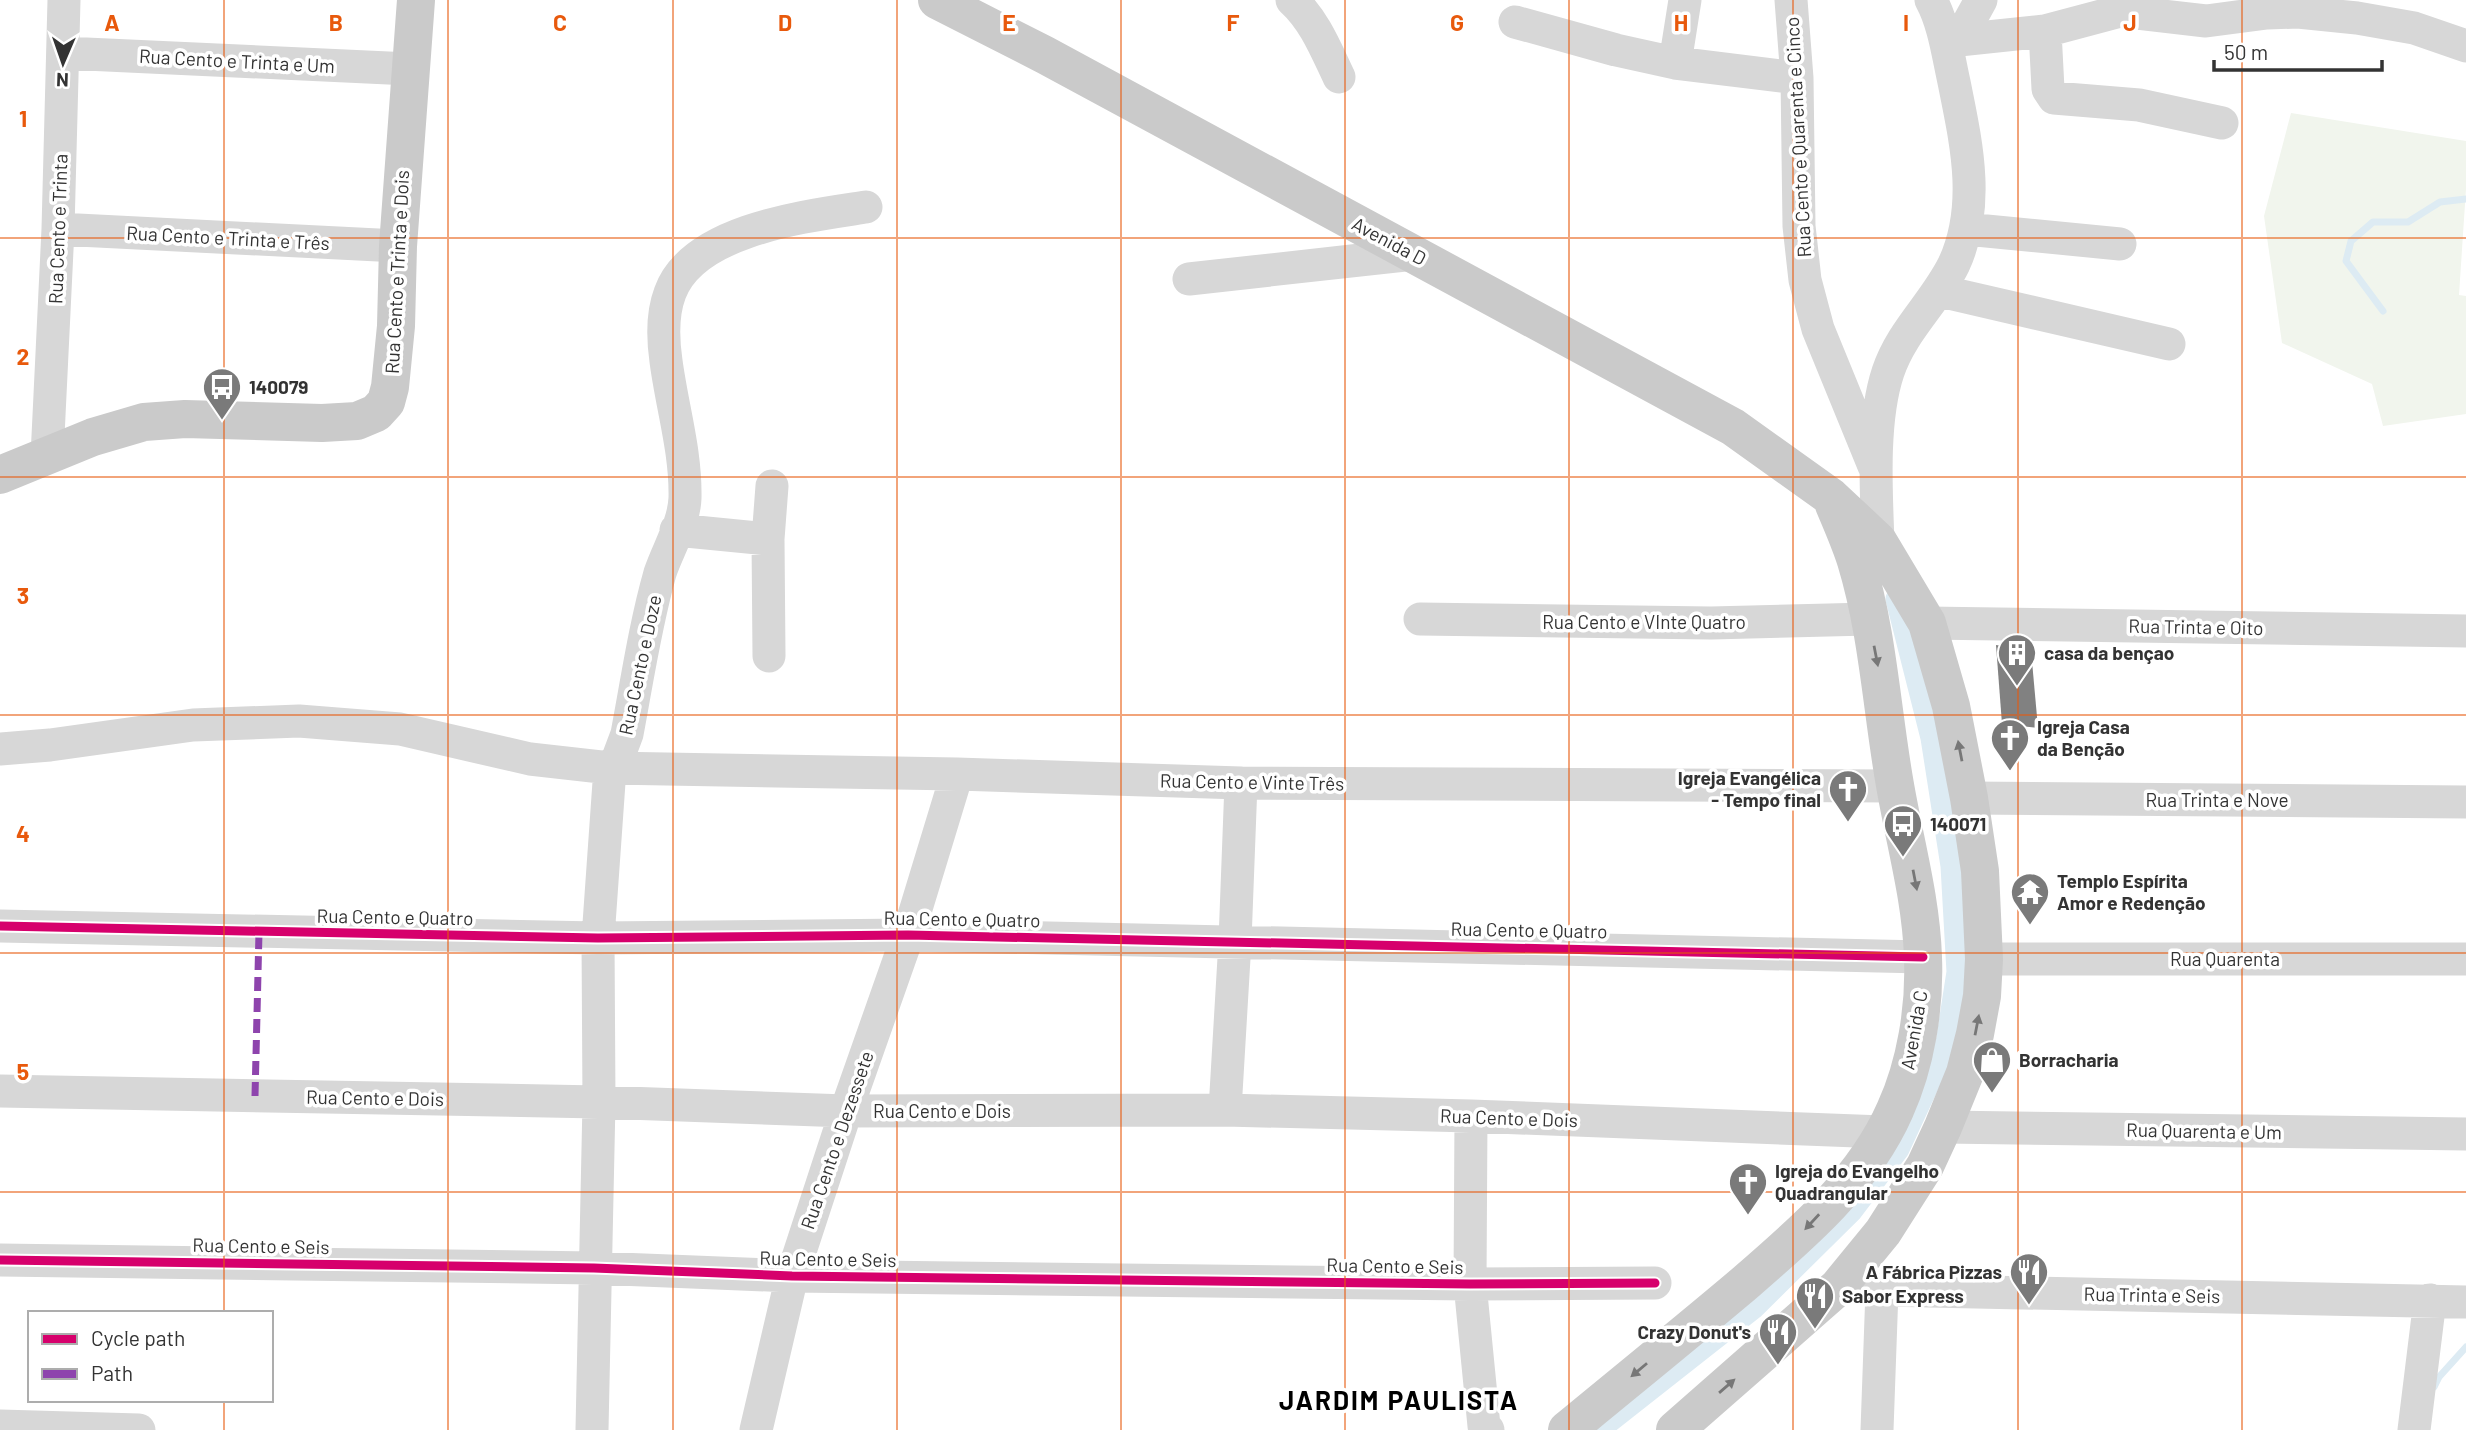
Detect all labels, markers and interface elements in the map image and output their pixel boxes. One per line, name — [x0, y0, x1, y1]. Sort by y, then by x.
text: A — [104, 8, 120, 36]
text: B — [329, 8, 343, 36]
text: C — [553, 8, 567, 36]
text: D — [778, 8, 792, 36]
text: E — [1002, 8, 1016, 36]
text: F — [1227, 8, 1240, 36]
text: G — [1450, 8, 1464, 36]
text: H — [1674, 8, 1688, 36]
text: I — [1903, 8, 1909, 36]
text: J — [2123, 8, 2137, 36]
street label: Rua Cento e Quarenta e Cinco — [1780, 16, 1815, 258]
north arrow — [28, 28, 98, 98]
scale bar — [2214, 28, 2382, 72]
text: 50 m — [2224, 39, 2268, 64]
street label: Rua Cento e Trinta e Um — [139, 44, 336, 77]
text: N — [56, 69, 69, 92]
text: 1 — [19, 104, 27, 132]
street label: Rua Cento e Trinta — [43, 153, 72, 305]
street label: Rua Cento e Trinta e Dois — [380, 169, 413, 375]
street label: Avenida D — [1348, 211, 1430, 270]
street label: Rua Cento e Trinta e Três — [126, 221, 330, 254]
text: 2 — [17, 342, 29, 370]
bus stop icon: 140079 — [201, 366, 243, 421]
place label: 140079 — [249, 375, 308, 398]
text: 3 — [17, 581, 29, 609]
street label: Rua Cento e Doze — [613, 593, 666, 737]
street label: Rua Cento e VInte Quatro — [1542, 610, 1746, 633]
street label: Rua Trinta e Oito — [2128, 614, 2264, 639]
building icon: casa da bençao — [1996, 632, 2038, 687]
place label: casa da bençao — [2044, 641, 2174, 664]
one-way arrow — [1871, 645, 1882, 667]
place label: Igreja Casa da Benção — [2037, 715, 2130, 760]
church icon: Igreja Casa da Benção — [1989, 717, 2031, 772]
one-way arrow — [1954, 740, 1965, 762]
place label: Igreja Evangélica - Tempo final — [1678, 766, 1821, 811]
street label: Rua Cento e Vinte Três — [1160, 768, 1344, 795]
church icon: Igreja Evangélica - Tempo final — [1827, 768, 1869, 823]
street label: Rua Trinta e Nove — [2145, 788, 2289, 811]
bus stop icon: 140071 — [1882, 803, 1924, 858]
place label: 140071 — [1930, 812, 1986, 835]
text: 4 — [16, 819, 30, 847]
one-way arrow — [1910, 869, 1921, 891]
place label: Templo Espírita Amor e Redenção — [2057, 869, 2206, 914]
temple icon: Templo Espírita Amor e Redenção — [2009, 871, 2051, 926]
street label: Rua Cento e Quatro — [316, 904, 474, 929]
street label: Rua Cento e Quatro — [883, 906, 1041, 931]
street label: Rua Cento e Quatro — [1450, 917, 1608, 942]
street label: Rua Quarenta — [2170, 947, 2280, 970]
street label: Avenida C — [1895, 988, 1932, 1071]
one-way arrow — [1971, 1014, 1982, 1036]
shop icon: Borracharia — [1971, 1039, 2013, 1094]
street label: Rua Cento e Dezessete — [795, 1048, 878, 1232]
place label: Borracharia — [2019, 1048, 2119, 1071]
text: 5 — [17, 1057, 29, 1085]
street label: Rua Cento e Dois — [306, 1085, 444, 1110]
street label: Rua Cento e Dois — [873, 1099, 1011, 1122]
street label: Rua Cento e Dois — [1440, 1104, 1578, 1131]
street label: Rua Quarenta e Um — [2126, 1118, 2282, 1143]
place label: Igreja do Evangelho Quadrangular — [1775, 1159, 1939, 1204]
church icon: Igreja do Evangelho Quadrangular — [1727, 1161, 1769, 1216]
one-way arrow — [1804, 1213, 1820, 1231]
street label: Rua Cento e Seis — [192, 1233, 330, 1258]
street label: Rua Cento e Seis — [759, 1246, 897, 1271]
restaurant icon: A Fábrica Pizzas — [2008, 1251, 2050, 1306]
street label: Rua Cento e Seis — [1326, 1253, 1464, 1278]
place label: A Fábrica Pizzas — [1866, 1260, 2002, 1283]
restaurant icon: Sabor Express — [1794, 1275, 1836, 1330]
street label: Rua Trinta e Seis — [2083, 1282, 2221, 1307]
place label: Sabor Express — [1842, 1284, 1964, 1307]
legend — [28, 1311, 273, 1402]
restaurant icon: Crazy Donut's — [1757, 1311, 1799, 1366]
place label: Crazy Donut's — [1638, 1320, 1751, 1343]
text: Cycle path — [91, 1325, 185, 1350]
text: Path — [91, 1360, 133, 1385]
one-way arrow — [1631, 1363, 1649, 1378]
one-way arrow — [1718, 1378, 1736, 1394]
district label: JARDIM PAULISTA — [1279, 1384, 1519, 1415]

